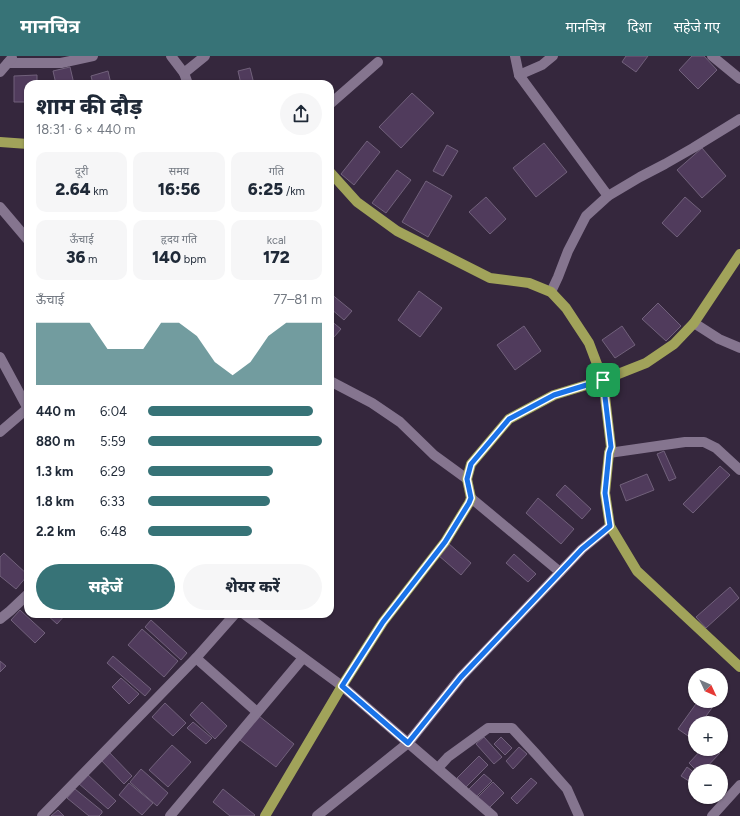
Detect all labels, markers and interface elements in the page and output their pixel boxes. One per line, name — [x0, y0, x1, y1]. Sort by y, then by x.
text: मानचित्र — [20, 15, 80, 38]
text: मानचित्र — [565, 19, 605, 36]
text: दिशा — [627, 19, 652, 36]
text: सहेजे गए — [674, 19, 720, 36]
text: शाम की दौड़ — [36, 93, 142, 120]
button: share — [280, 93, 322, 135]
text: 18:31 · 6 × 440 m — [36, 122, 135, 137]
text: दूरी — [75, 165, 88, 178]
text: समय — [169, 165, 189, 178]
text: गति — [269, 165, 284, 178]
text: 2.64 — [55, 179, 91, 199]
text: 16:56 — [158, 179, 200, 199]
text: 6:25 — [248, 179, 283, 199]
text: km — [91, 185, 108, 198]
text: /km — [283, 185, 305, 198]
text: ऊँचाई — [70, 233, 94, 246]
text: हृदय गति — [161, 233, 197, 246]
text: kcal — [267, 234, 286, 247]
text: 36 — [66, 247, 85, 267]
text: 140 — [152, 247, 181, 267]
text: 172 — [263, 247, 290, 267]
text: m — [85, 253, 97, 266]
text: bpm — [181, 253, 206, 266]
text: ऊँचाई — [36, 292, 64, 307]
text: 77–81 m — [273, 292, 322, 307]
pin — [586, 363, 620, 397]
icon: arrive — [592, 369, 614, 391]
text: 440 m — [36, 404, 75, 419]
text: 6:04 — [100, 404, 127, 419]
text: 880 m — [36, 434, 75, 449]
text: 5:59 — [100, 434, 126, 449]
text: 1.3 km — [36, 464, 73, 479]
text: 6:29 — [100, 464, 125, 479]
text: 1.8 km — [36, 494, 74, 509]
text: 6:33 — [100, 494, 125, 509]
text: 2.2 km — [36, 524, 76, 539]
text: 6:48 — [100, 524, 127, 539]
button: सहेजें — [36, 564, 175, 610]
button: शेयर करें — [183, 564, 322, 610]
north arrow — [688, 668, 728, 708]
map controls — [688, 668, 728, 804]
button: + — [688, 716, 728, 756]
button: − — [688, 764, 728, 804]

